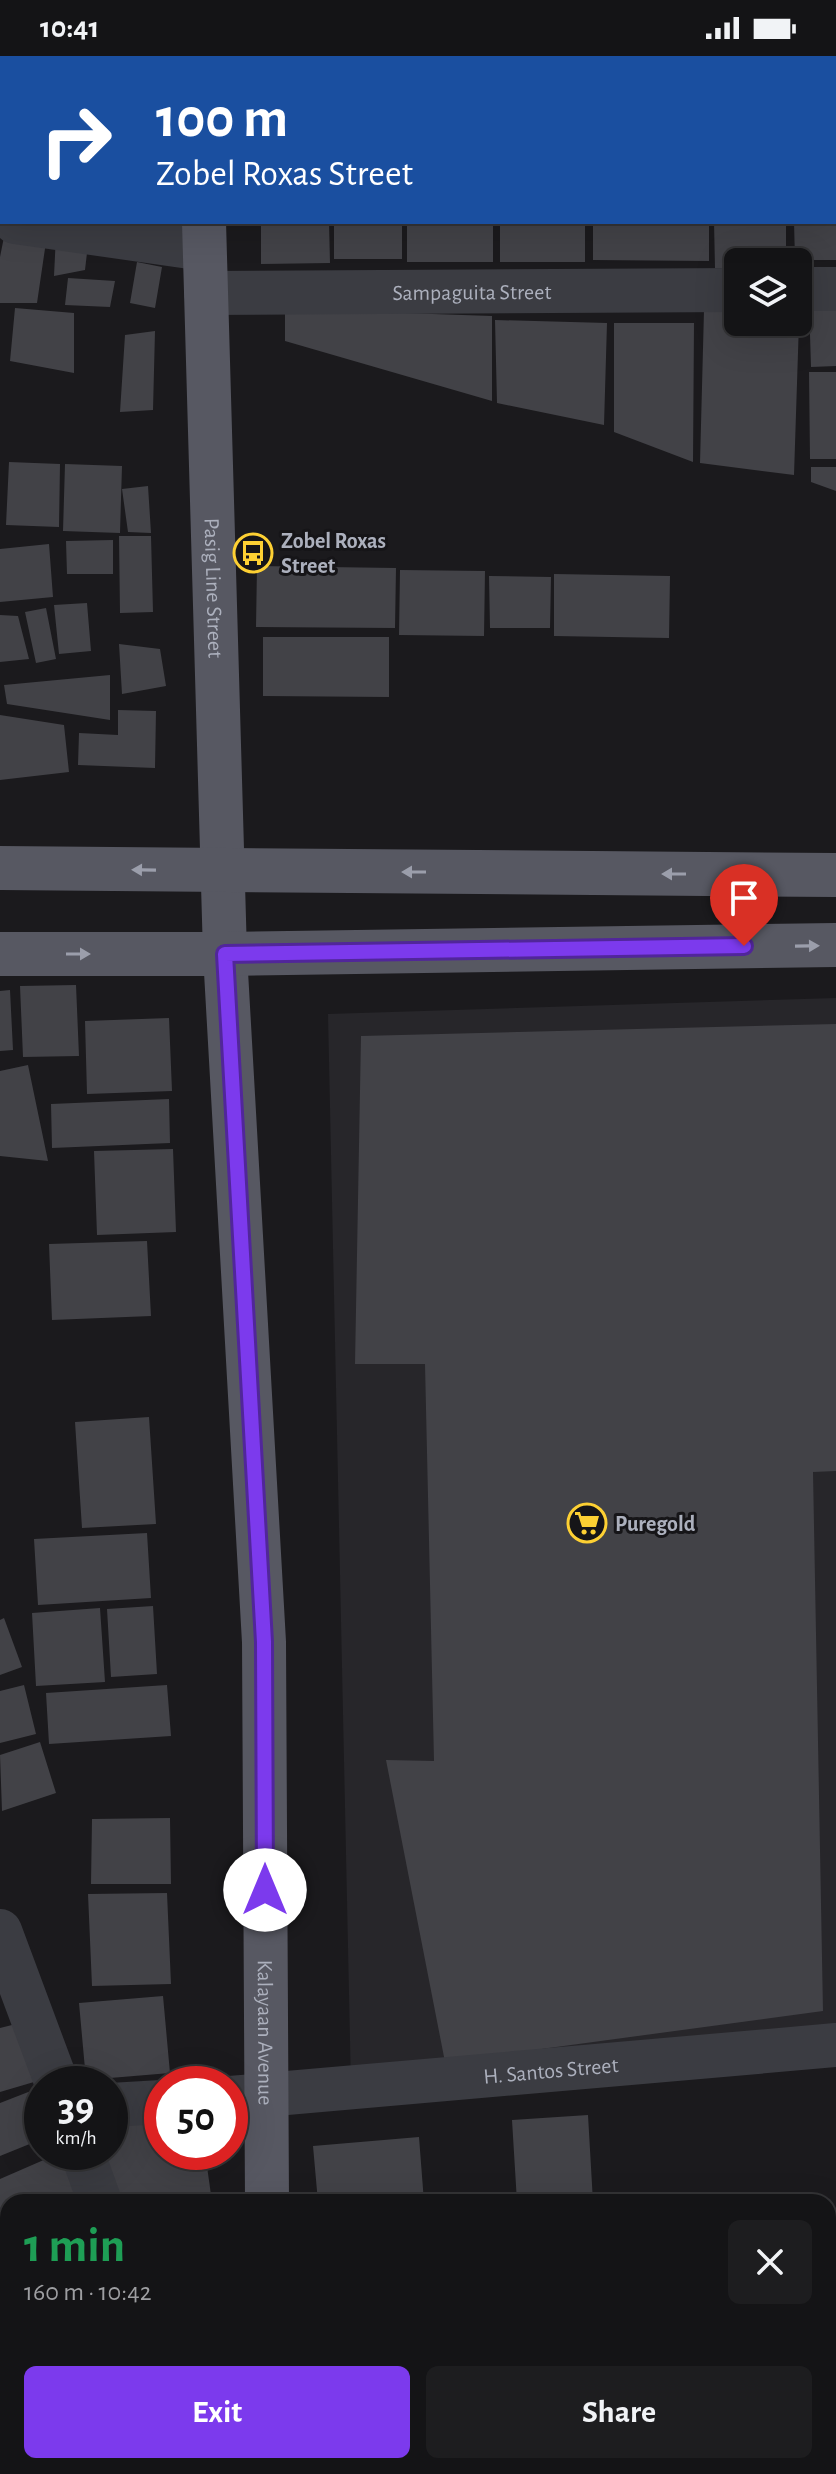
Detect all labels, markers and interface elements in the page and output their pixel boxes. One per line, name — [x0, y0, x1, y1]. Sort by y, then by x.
text: 10:41 — [40, 13, 99, 43]
icon: right — [24, 88, 128, 192]
text: 100 m — [156, 91, 288, 147]
text: Zobel Roxas Street — [156, 156, 413, 192]
map controls — [724, 248, 812, 336]
button: layers — [724, 248, 812, 336]
street label: Sampaguita Street — [393, 281, 551, 304]
street label: Pasig Line Street — [200, 517, 227, 658]
place label: Zobel Roxas Street — [281, 530, 386, 577]
bus stop icon: Zobel Roxas Street — [232, 532, 274, 574]
one-way arrow — [131, 864, 156, 876]
pin — [710, 864, 778, 946]
one-way arrow — [401, 866, 426, 878]
one-way arrow — [661, 868, 686, 880]
icon: arrive — [722, 876, 766, 920]
one-way arrow — [795, 939, 820, 952]
one-way arrow — [66, 948, 91, 960]
supermarket icon: Puregold — [566, 1502, 608, 1544]
place label: Puregold — [615, 1513, 696, 1535]
position arrow — [223, 1848, 307, 1932]
street label: Kalayaan Avenue — [254, 1960, 276, 2105]
street label: H. Santos Street — [482, 2054, 619, 2088]
speed limit sign: 50 — [144, 2066, 248, 2170]
text: 39 — [58, 2088, 94, 2128]
text: km/h — [55, 2128, 97, 2148]
button: close — [728, 2220, 812, 2304]
text: 1 min — [24, 2223, 125, 2271]
text: 160 m · 10:42 — [24, 2279, 151, 2305]
button: Exit — [24, 2366, 410, 2458]
button: Share — [426, 2366, 812, 2458]

